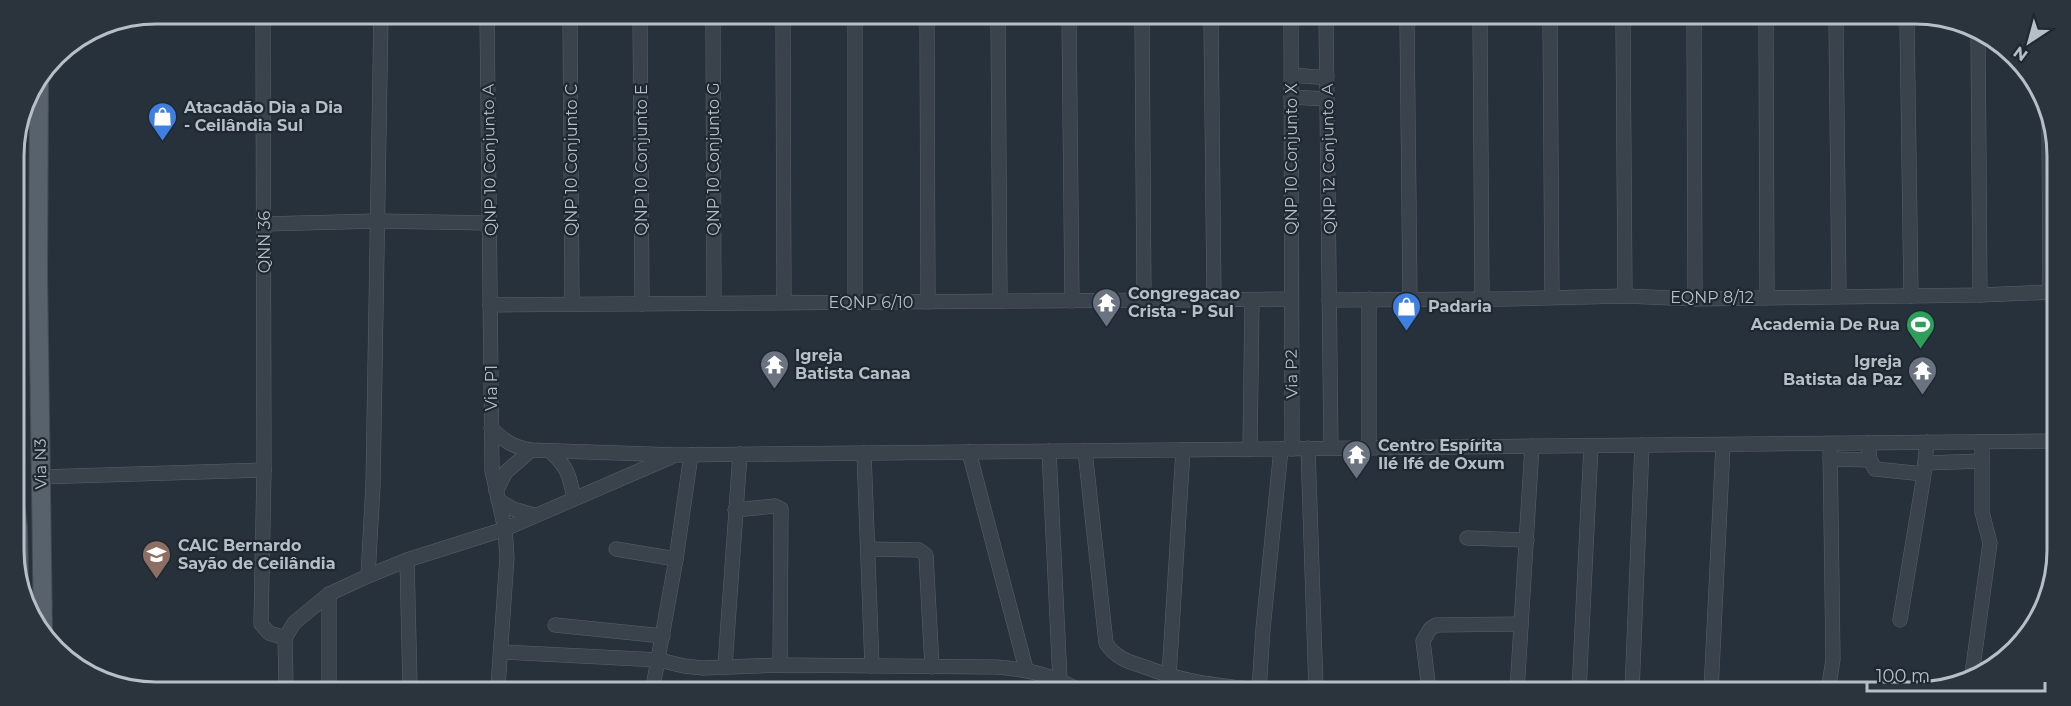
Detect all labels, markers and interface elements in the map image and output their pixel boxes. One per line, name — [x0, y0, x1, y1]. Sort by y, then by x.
north arrow — [1999, 12, 2059, 72]
text: N — [2010, 42, 2031, 65]
street label: QNP 10 Conjunto G — [704, 82, 723, 236]
street label: QNP 10 Conjunto A — [479, 83, 500, 236]
street label: QNP 10 Conjunto X — [1282, 83, 1301, 235]
street label: QNP 12 Conjunto A — [1318, 83, 1339, 235]
street label: QNP 10 Conjunto C — [562, 84, 581, 236]
street label: QNP 10 Conjunto E — [632, 84, 651, 236]
place label: Atacadão Dia a Dia - Ceilândia Sul — [183, 98, 343, 135]
shop icon: Atacadão Dia a Dia - Ceilândia Sul — [147, 100, 179, 142]
street label: QNN 36 — [255, 211, 274, 273]
place label: Congregacao Crista - P Sul — [1128, 284, 1240, 321]
temple icon: Congregacao Crista - P Sul — [1091, 286, 1123, 328]
street label: EQNP 8/12 — [1670, 288, 1754, 307]
shop icon: Padaria — [1391, 290, 1423, 332]
street label: EQNP 6/10 — [829, 293, 913, 312]
place label: Padaria — [1428, 297, 1492, 316]
sports icon: Academia De Rua — [1905, 308, 1937, 350]
place label: Academia De Rua — [1750, 315, 1900, 334]
place label: Igreja Batista Canaa — [795, 346, 911, 383]
temple icon: Igreja Batista Canaa — [758, 348, 790, 390]
street label: Via P2 — [1282, 349, 1301, 399]
place label: Igreja Batista da Paz — [1783, 352, 1902, 389]
temple icon: Igreja Batista da Paz — [1907, 354, 1939, 396]
street label: Via P1 — [482, 365, 501, 411]
place label: Centro Espírita Ilé Ifé de Oxum — [1378, 436, 1505, 473]
street label: Via N3 — [31, 438, 50, 490]
temple icon: Centro Espírita Ilé Ifé de Oxum — [1341, 438, 1373, 480]
place label: CAIC Bernardo Sayão de Ceilândia — [178, 536, 336, 573]
school or university icon: CAIC Bernardo Sayão de Ceilândia — [141, 538, 173, 580]
scale bar — [1867, 655, 2046, 693]
text: 100 m — [1876, 665, 1930, 687]

